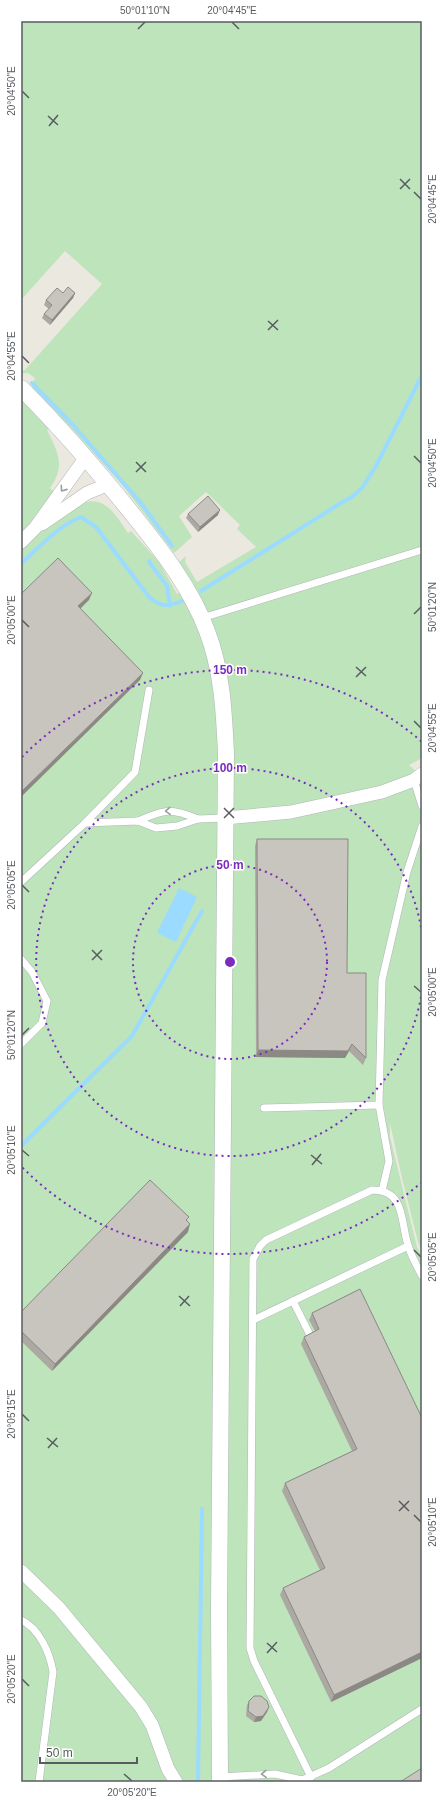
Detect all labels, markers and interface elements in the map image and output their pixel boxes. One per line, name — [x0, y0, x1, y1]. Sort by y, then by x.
text: 50°01'10"N — [120, 5, 170, 16]
text: 20°04'45"E — [207, 5, 257, 16]
text: 20°04'50"E — [6, 66, 17, 116]
text: 20°04'45"E — [427, 174, 438, 224]
text: 20°04'55"E — [6, 331, 17, 381]
text: 20°04'50"E — [427, 438, 438, 488]
one-way arrow — [61, 484, 68, 491]
text: 50°01'20"N — [427, 582, 438, 632]
text: 20°05'00"E — [6, 595, 17, 645]
text: 150 m — [213, 663, 247, 677]
text: 20°04'55"E — [427, 703, 438, 753]
text: 100 m — [213, 761, 247, 775]
one-way arrow — [165, 807, 171, 816]
text: 50 m — [216, 858, 244, 872]
text: 20°05'05"E — [6, 860, 17, 910]
centre of rings — [223, 955, 237, 969]
text: 20°05'00"E — [427, 967, 438, 1017]
text: 50°01'20"N — [6, 1010, 17, 1060]
text: 20°05'10"E — [6, 1125, 17, 1175]
text: 20°05'05"E — [427, 1232, 438, 1282]
text: 20°05'15"E — [6, 1389, 17, 1439]
text: 20°05'10"E — [427, 1497, 438, 1547]
text: 20°05'20"E — [6, 1654, 17, 1704]
scale bar — [40, 1739, 137, 1765]
text: 50 m — [46, 1746, 73, 1760]
one-way arrow — [261, 1770, 267, 1779]
text: 20°05'20"E — [107, 1787, 157, 1798]

